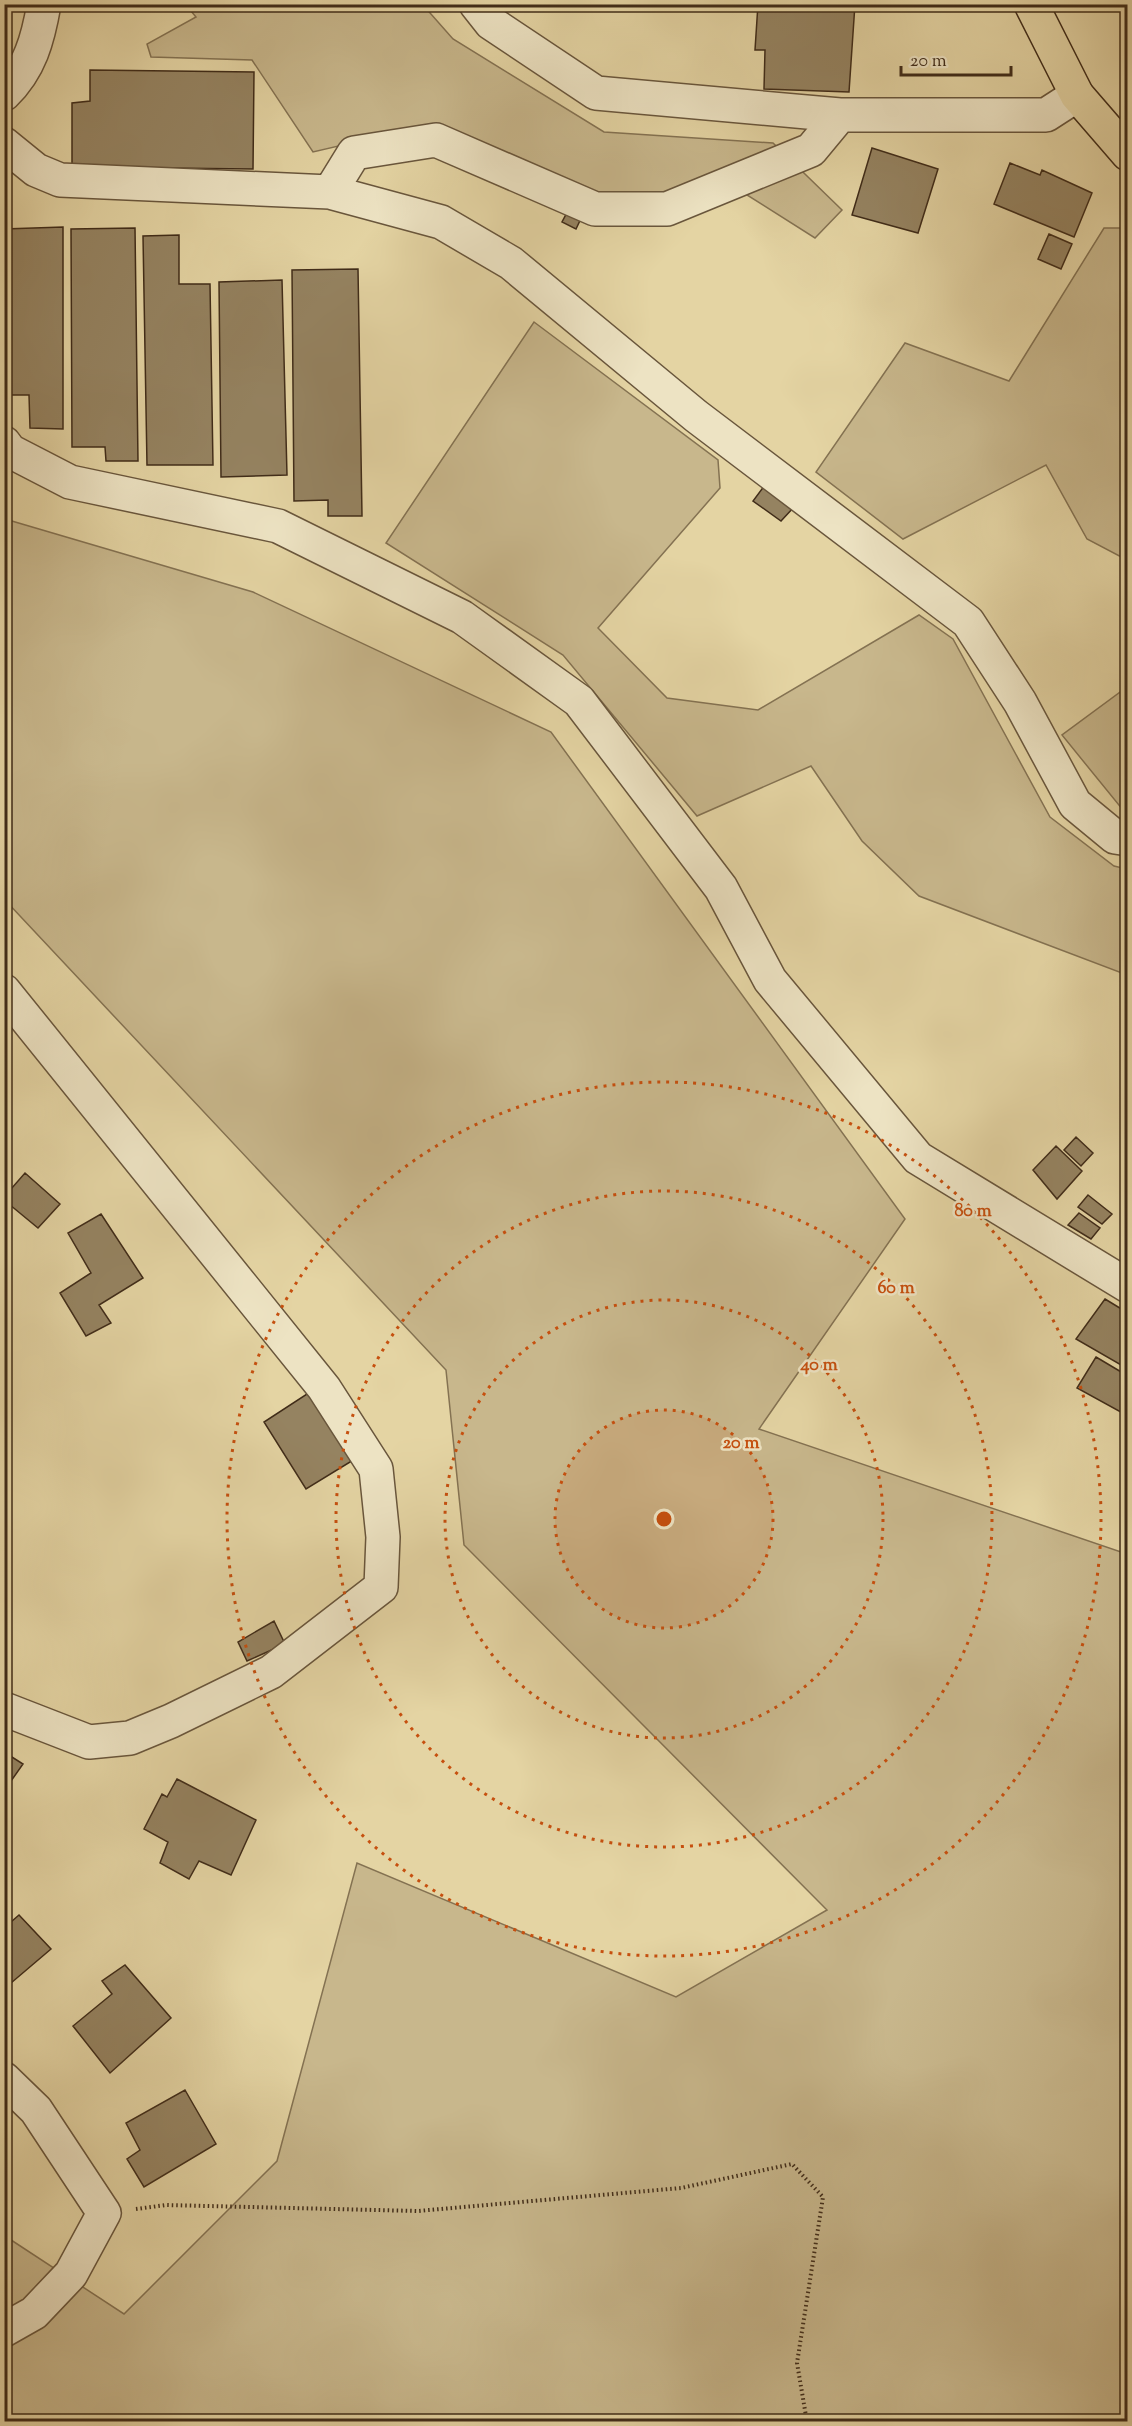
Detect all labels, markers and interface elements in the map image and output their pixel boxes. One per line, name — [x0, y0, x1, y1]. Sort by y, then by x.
scale bar — [901, 39, 1010, 77]
text: 20 m — [910, 49, 947, 75]
text: 80 m — [954, 1199, 992, 1225]
text: 60 m — [877, 1276, 915, 1302]
text: 40 m — [799, 1353, 838, 1379]
text: 20 m — [723, 1431, 759, 1457]
centre of rings — [654, 1509, 674, 1529]

